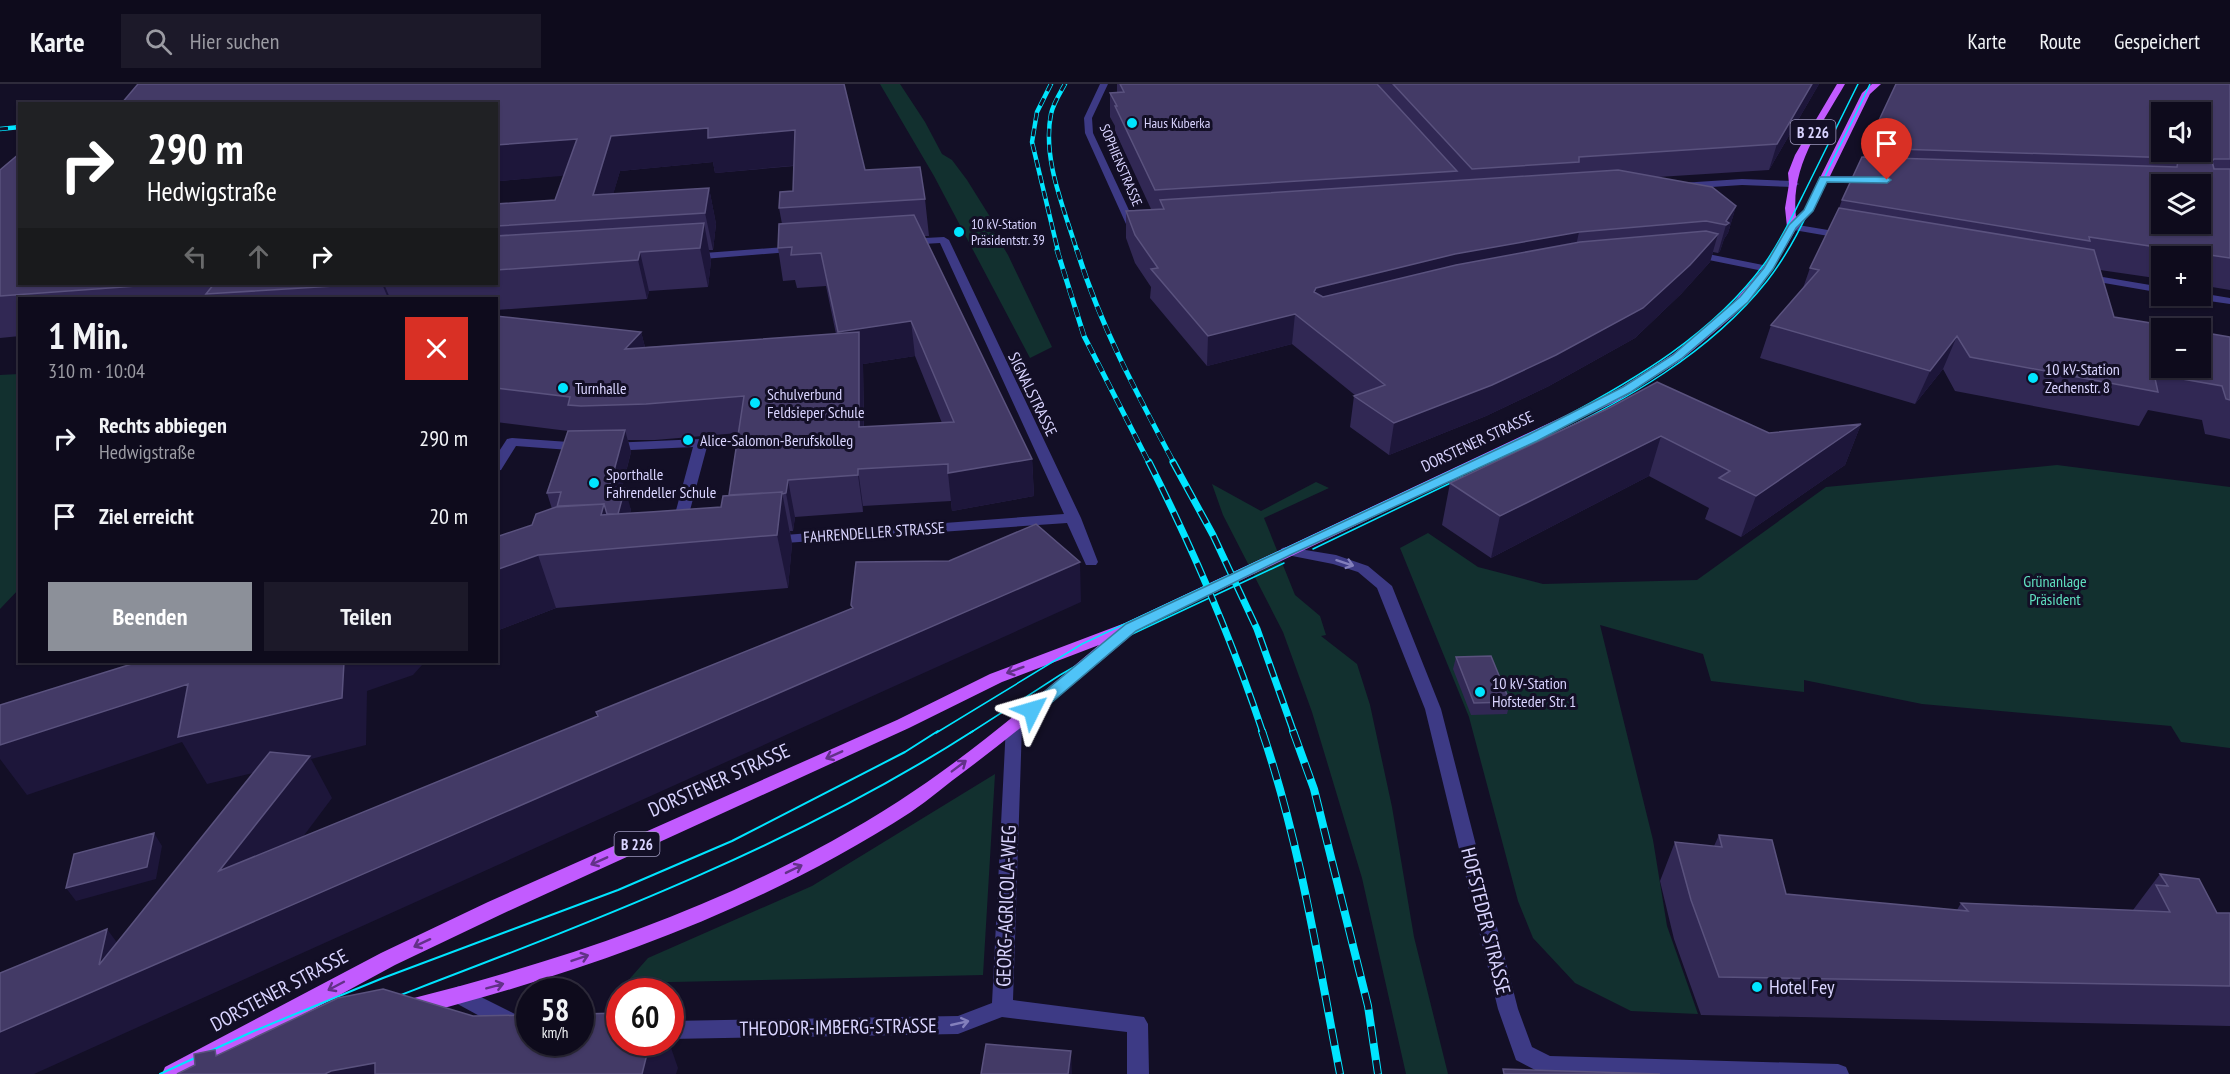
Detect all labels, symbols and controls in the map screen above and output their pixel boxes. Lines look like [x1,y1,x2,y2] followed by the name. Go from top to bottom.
[121,14,541,68] search box
[30,23,85,60] text: Karte
[142,25,175,58] icon: search
[190,27,279,55] text: Hier suchen
[1968,28,2006,55] text: Karte
[2039,28,2081,55] text: Route
[2114,28,2200,55] text: Gespeichert
[2151,102,2211,378] map controls
[2151,102,2211,162] button: sound
[1144,114,1210,132] place label: Haus Kuberka
[1125,116,1139,130] marker: Haus Kuberka
[1861,118,1912,180] pin
[1790,120,1836,144] road number: B 226
[147,121,244,176] text: 290 m
[1096,121,1146,209] street label: SOPHIENSTRASSE
[48,126,126,204] icon: right
[1870,127,1903,160] icon: arrive
[147,174,277,208] text: Hedwigstraße
[2151,174,2211,234] button: layers
[971,215,1045,249] place label: 10 kV-Station Präsidentstr. 39
[952,225,966,239] marker: 10 kV-Station Präsidentstr. 39
[179,240,212,273] icon: left
[242,240,275,273] icon: ahead
[305,240,338,273] icon: right
[2151,246,2211,306] button: +
[48,312,128,359] text: 1 Min.
[405,317,468,380] button: close
[2151,318,2211,378] button: −
[1004,349,1062,439] street label: SIGNALSTRASSE
[48,358,145,384] text: 310 m · 10:04
[2045,359,2120,397] place label: 10 kV-Station Zechenstr. 8
[2026,371,2040,385] marker: 10 kV-Station Zechenstr. 8
[575,378,627,398] place label: Turnhalle
[556,381,570,395] marker: Turnhalle
[767,384,865,422] place label: Schulverbund Feldsieper Schule
[748,396,762,410] marker: Schulverbund Feldsieper Schule
[1418,406,1537,476] street label: DORSTENER STRASSE
[99,411,227,439] text: Rechts abbiegen
[48,422,81,455] icon: right
[419,424,468,452] text: 290 m
[700,430,853,450] place label: Alice-Salomon-Berufskolleg
[681,433,695,447] marker: Alice-Salomon-Berufskolleg
[99,439,195,465] text: Hedwigstraße
[606,464,716,502] place label: Sporthalle Fahrendeller Schule
[587,476,601,490] marker: Sporthalle Fahrendeller Schule
[48,500,81,533] icon: arrive
[99,502,194,530] text: Ziel erreicht
[429,502,468,530] text: 20 m
[803,517,946,547] street label: FAHRENDELLER STRASSE
[1335,558,1354,569] one-way arrow
[2023,571,2087,609] park label: Grünanlage Präsident
[48,582,252,651] button: Beenden
[264,582,468,651] button: Teilen
[1007,666,1025,677] one-way arrow
[1492,673,1576,711] place label: 10 kV-Station Hofsteder Str. 1
[1000,678,1064,742] position arrow
[1473,685,1487,699] marker: 10 kV-Station Hofsteder Str. 1
[644,737,794,823] street label: DORSTENER STRASSE
[825,749,843,761] one-way arrow
[951,760,967,772] one-way arrow
[990,825,1022,987] street label: GEORG-AGRICOLA-WEG
[614,832,660,856] road number: B 226
[1455,845,1517,997] street label: HOFSTEDER STRASSE
[590,856,608,868] one-way arrow
[785,863,803,875] one-way arrow
[413,937,431,949] one-way arrow
[206,943,352,1037] street label: DORSTENER STRASSE
[570,952,589,963] one-way arrow
[1769,974,1835,1000] place label: Hotel Fey
[606,978,684,1056] speed limit sign: 60
[486,980,505,991] one-way arrow
[1750,980,1764,994] marker: Hotel Fey
[328,981,346,992] one-way arrow
[541,990,569,1029] text: 58
[739,1012,937,1042] street label: THEODOR-IMBERG-STRASSE
[949,1017,969,1028] one-way arrow
[542,1023,568,1042] text: km/h

